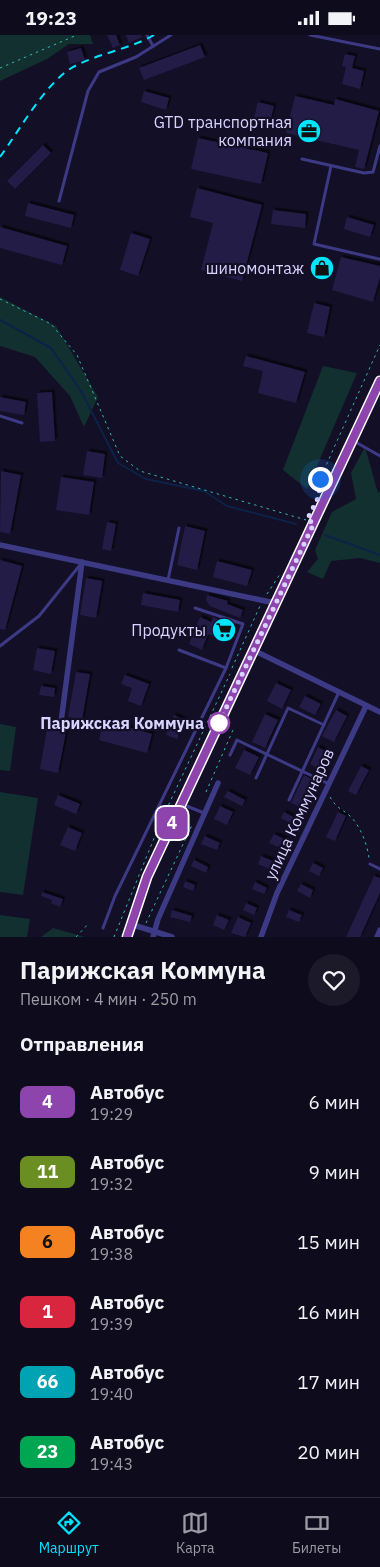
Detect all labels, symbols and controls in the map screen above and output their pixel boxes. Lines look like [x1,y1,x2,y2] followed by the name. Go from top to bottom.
[25,6,77,30] text: 19:23
[154,112,292,150] place label: GTD транспортная компания
[296,118,322,144] office icon: GTD транспортная компания
[309,255,335,281] shop icon: шиномонтаж
[206,258,304,278] place label: шиномонтаж
[308,467,333,492] your location
[211,617,237,643] supermarket icon: Продукты
[131,620,206,640] place label: Продукты
[208,712,230,734] marker: Парижская Коммуна
[40,713,204,733] place label: Парижская Коммуна
[260,745,338,883] street label: улица Коммунаров
[156,807,188,839] line badge: 4
[167,811,177,834] text: 4
[20,954,266,986] text: Парижская Коммуна
[308,954,360,1006] button: heart
[20,989,197,1009] text: Пешком · 4 мин · 250 m
[20,1032,144,1056] text: Отправления
[90,1080,164,1104] text: Автобус
[42,1090,53,1113] text: 4
[309,1090,360,1114] text: 6 мин
[90,1104,133,1124] text: 19:29
[90,1150,164,1174] text: Автобус
[37,1160,58,1183] text: 11
[309,1160,360,1184] text: 9 мин
[90,1174,133,1194] text: 19:32
[90,1220,164,1244] text: Автобус
[42,1230,53,1253] text: 6
[297,1230,360,1254] text: 15 мин
[90,1244,133,1264] text: 19:38
[90,1290,164,1314] text: Автобус
[42,1300,53,1323] text: 1
[297,1300,360,1324] text: 16 мин
[90,1314,133,1334] text: 19:39
[90,1360,164,1384] text: Автобус
[37,1370,58,1393] text: 66
[297,1370,360,1394] text: 17 мин
[90,1384,133,1404] text: 19:40
[90,1430,164,1454] text: Автобус
[37,1440,58,1463] text: 23
[297,1440,360,1464] text: 20 мин
[90,1454,133,1474] text: 19:43
[39,1509,99,1557] tab: Маршрут
[176,1509,215,1557] tab: Карта
[292,1509,341,1557] tab: Билеты

